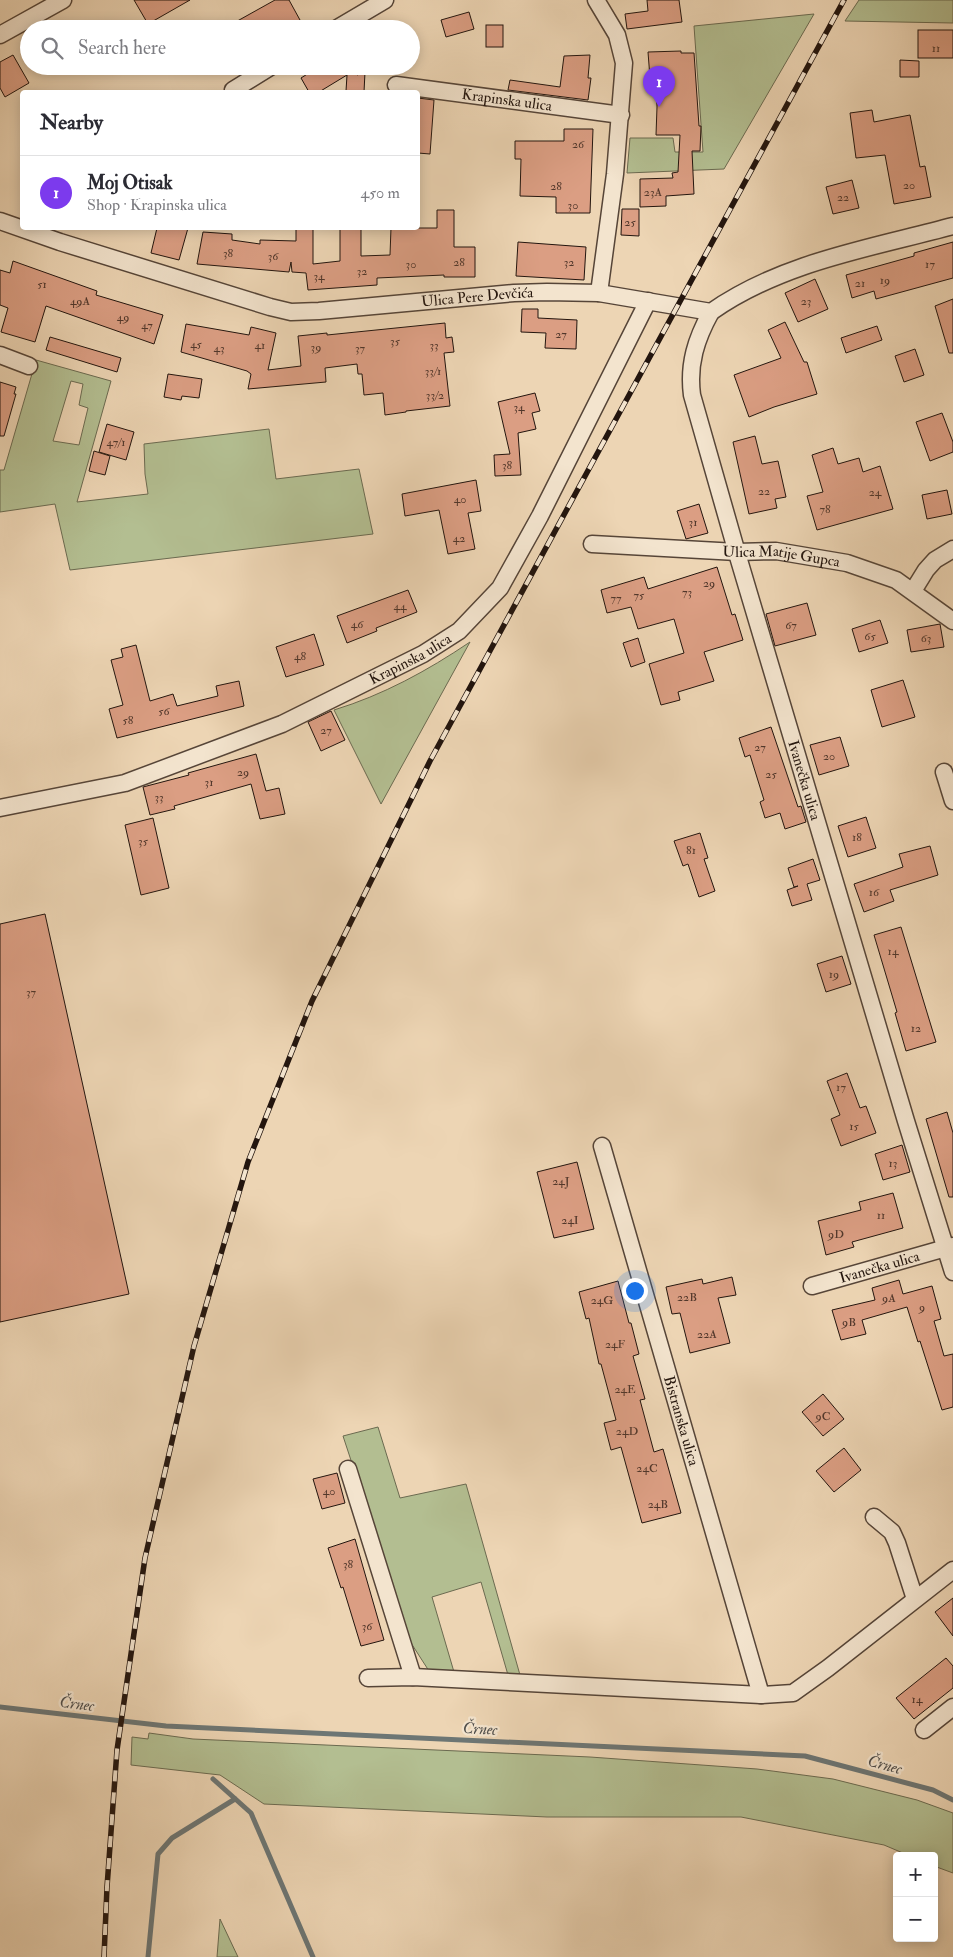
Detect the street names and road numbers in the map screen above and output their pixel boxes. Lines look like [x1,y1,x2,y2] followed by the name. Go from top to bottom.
[461,85,554,116] street label: Krapinska ulica
[421,283,535,312] street label: Ulica Pere Devčića
[722,542,842,572] street label: Ulica Matije Gupca
[366,629,456,689] street label: Krapinska ulica
[783,738,825,823] street label: Ivanečka ulica
[837,1247,923,1288] street label: Ivanečka ulica
[659,1374,703,1469] street label: Bistranska ulica

